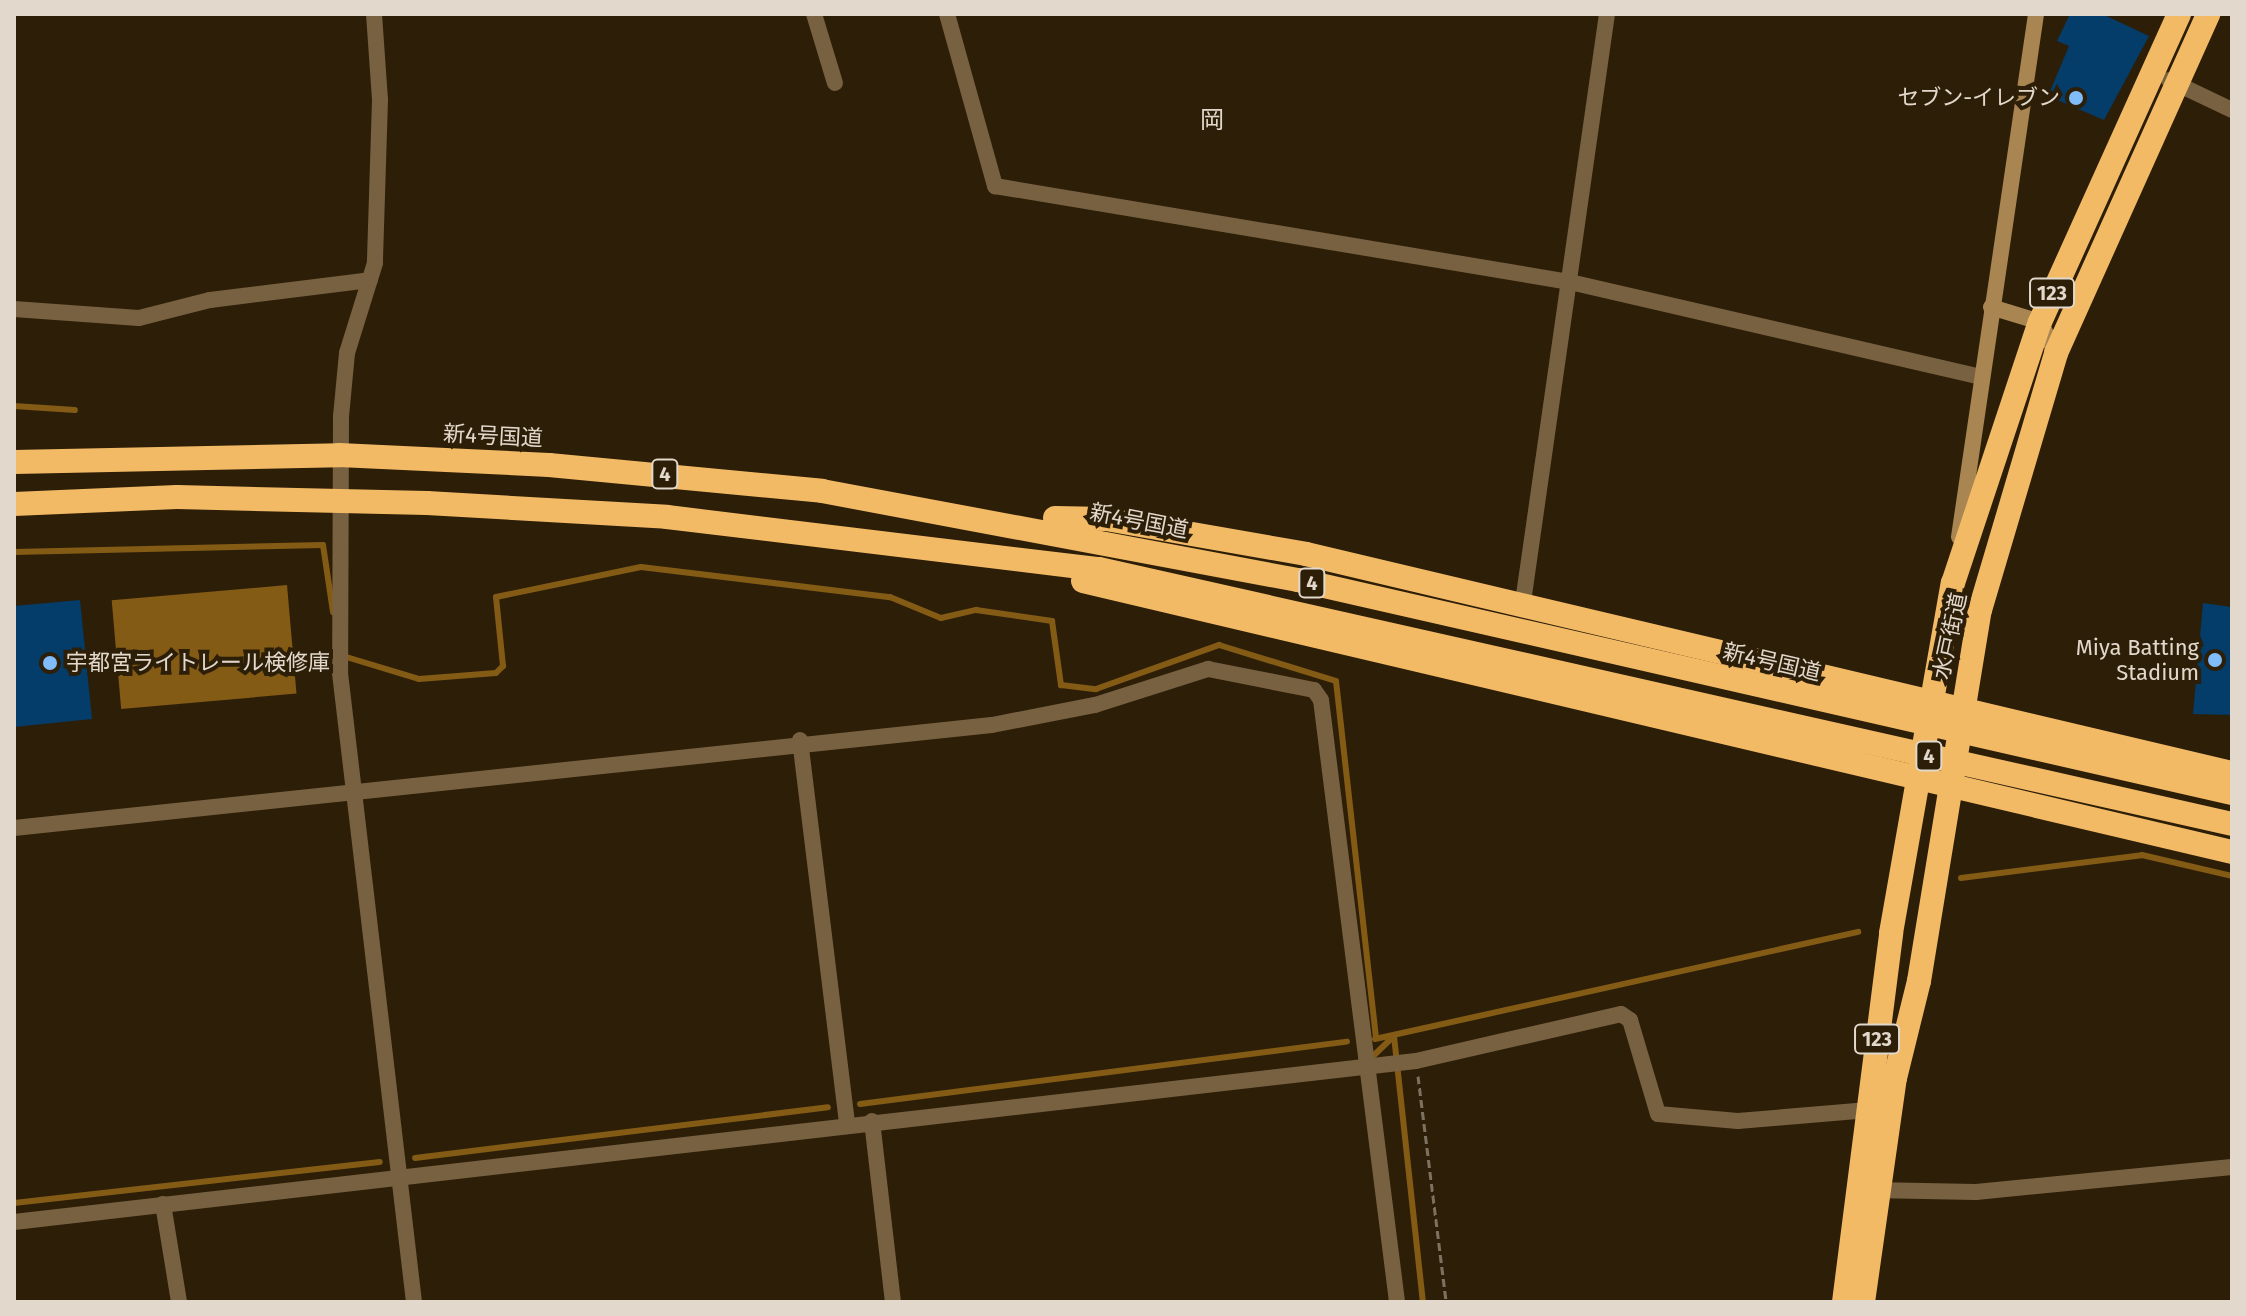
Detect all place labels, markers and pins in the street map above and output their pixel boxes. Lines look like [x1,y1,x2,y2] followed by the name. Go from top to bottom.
[1897,85,2060,111] place label: セブン-イレブン
[2067,89,2085,107] marker: セブン-イレブン
[2076,634,2199,686] place label: Miya Batting Stadium
[66,650,330,676] place label: 宇都宮ライトレール検修庫
[2206,651,2224,669] marker: Miya Batting Stadium
[41,654,59,672] marker: 宇都宮ライトレール検修庫

